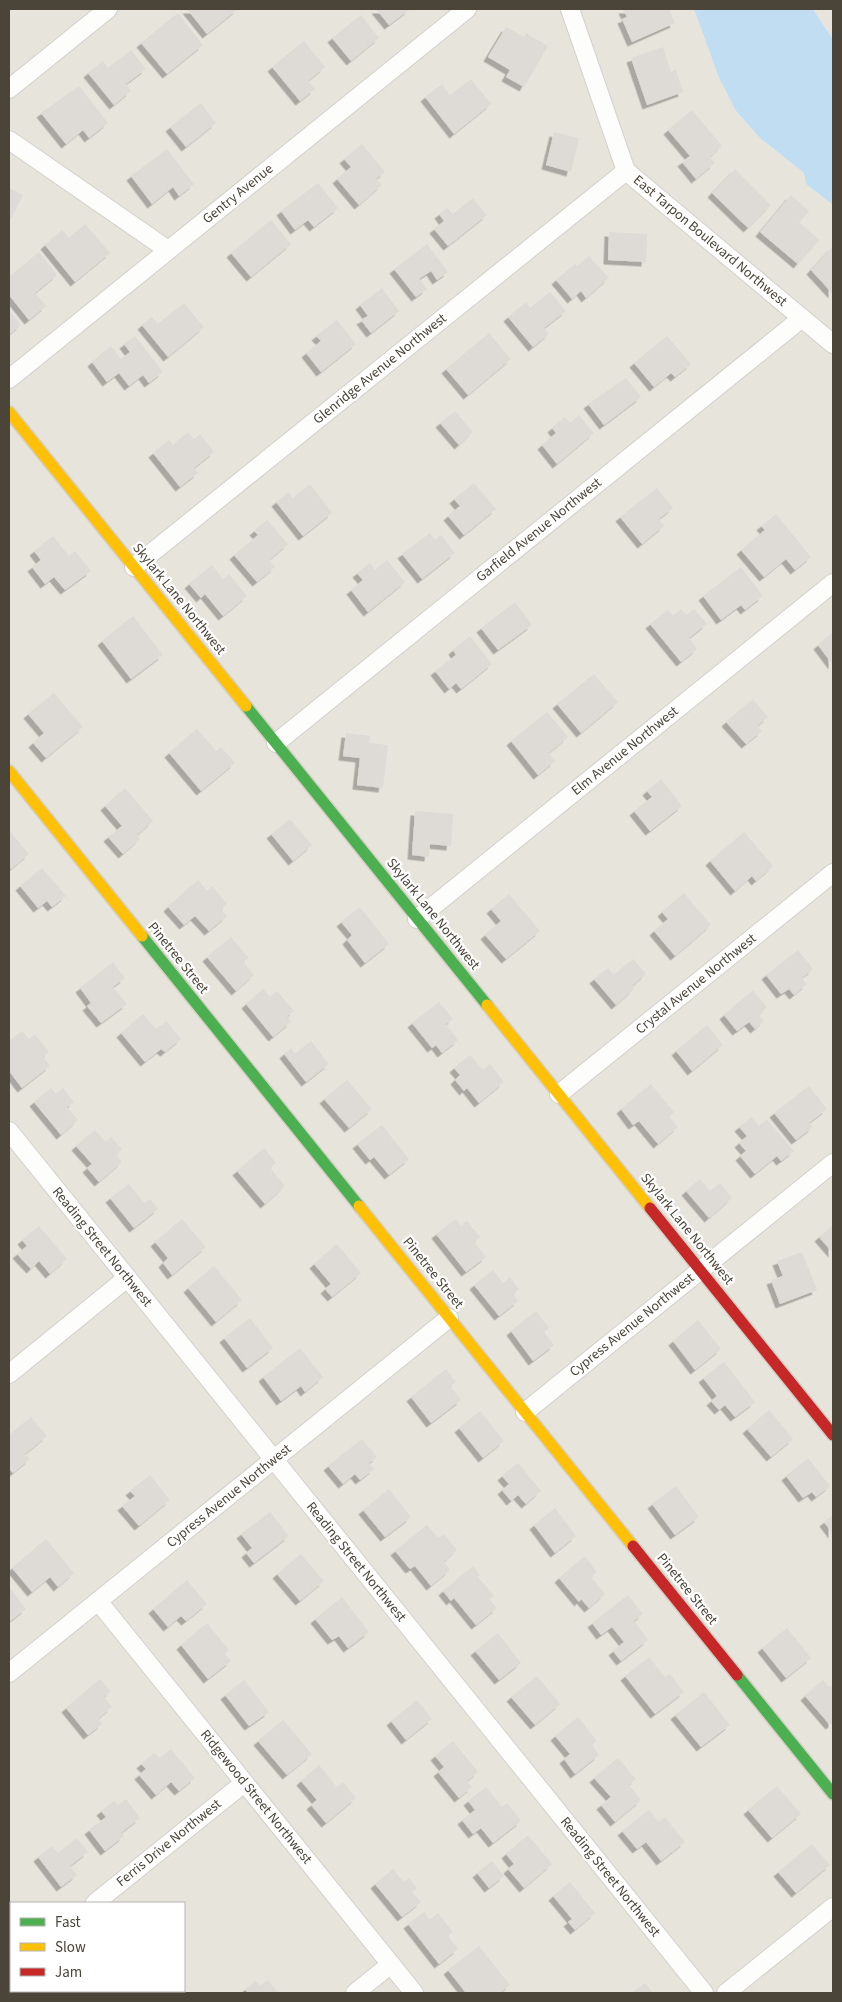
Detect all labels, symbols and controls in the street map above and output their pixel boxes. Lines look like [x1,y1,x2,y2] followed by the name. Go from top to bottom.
[198,159,278,229] street label: Gentry Avenue
[629,170,792,312] street label: East Tarpon Boulevard Northwest
[309,309,451,429] street label: Glenridge Avenue Northwest
[472,473,606,587] street label: Garfield Avenue Northwest
[128,539,231,659] street label: Skylark Lane Northwest
[567,701,683,800] street label: Elm Avenue Northwest
[382,854,485,974] street label: Skylark Lane Northwest
[143,918,213,998] street label: Pinetree Street
[631,929,761,1039] street label: Crystal Avenue Northwest
[636,1169,739,1289] street label: Skylark Lane Northwest
[47,1183,157,1312] street label: Reading Street Northwest
[398,1233,468,1313] street label: Pinetree Street
[565,1268,699,1382] street label: Cypress Avenue Northwest
[162,1439,296,1553] street label: Cypress Avenue Northwest
[301,1498,411,1627] street label: Reading Street Northwest
[652,1549,722,1629] street label: Pinetree Street
[195,1725,317,1869] street label: Ridgewood Street Northwest
[112,1794,226,1892] street label: Ferris Drive Northwest
[555,1813,665,1942] street label: Reading Street Northwest
[10,1902,185,1992] legend
[55,1912,81,1933] text: Fast
[55,1937,86,1958] text: Slow
[55,1962,82,1983] text: Jam

